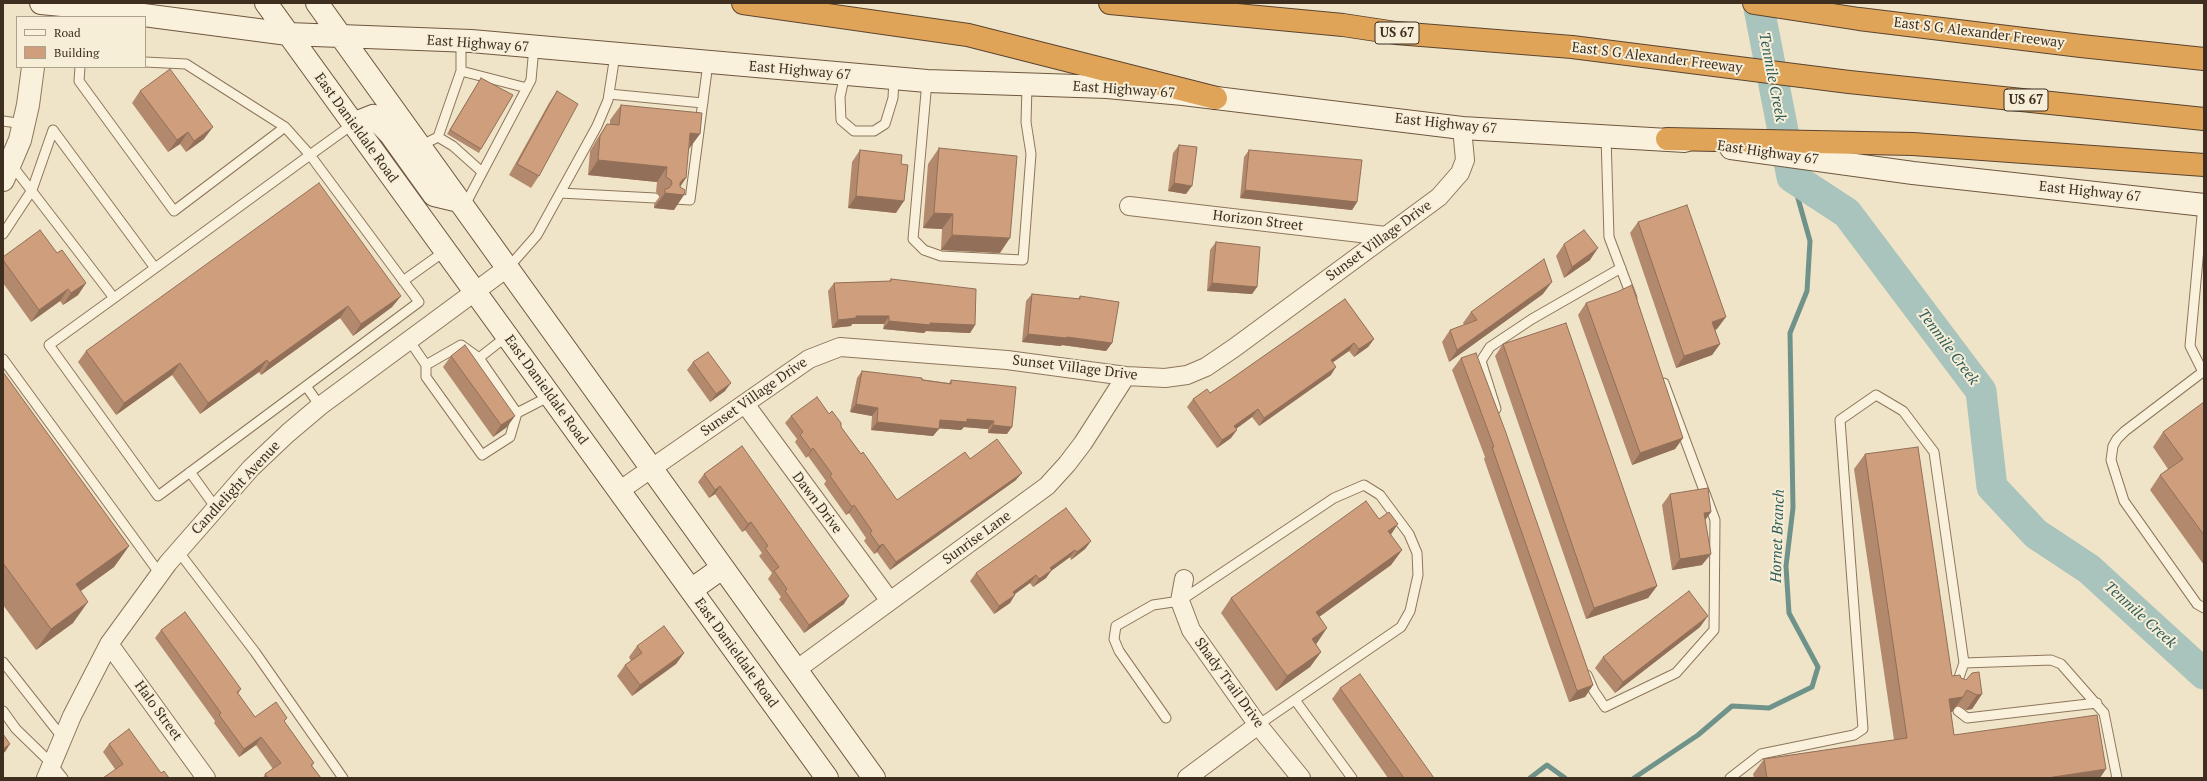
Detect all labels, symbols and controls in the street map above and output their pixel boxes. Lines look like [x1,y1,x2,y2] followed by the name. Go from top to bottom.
[1893,14,2065,52] street label: East S G Alexander Freeway
[16,16,146,68] legend
[1375,22,1419,44] road number: US 67
[54,25,81,40] text: Road
[1755,31,1789,123] water label: Tenmile Creek
[426,32,530,56] street label: East Highway 67
[1571,39,1743,77] street label: East S G Alexander Freeway
[54,45,99,60] text: Building
[748,58,852,84] street label: East Highway 67
[311,70,401,186] street label: East Danieldale Road
[1072,78,1176,102] street label: East Highway 67
[2004,89,2048,111] road number: US 67
[1394,110,1498,138] street label: East Highway 67
[1716,138,1820,168] street label: East Highway 67
[2038,178,2142,206] street label: East Highway 67
[1323,197,1435,285] street label: Sunset Village Drive
[1212,207,1304,235] street label: Horizon Street
[1914,305,1982,389] water label: Tenmile Creek
[501,332,591,448] street label: East Danieldale Road
[1011,352,1139,384] street label: Sunset Village Drive
[698,354,810,440] street label: Sunset Village Drive
[188,438,284,538] street label: Candlelight Avenue
[789,469,845,537] street label: Dawn Drive
[1767,489,1789,583] water label: Hornet Branch
[940,508,1014,568] street label: Sunrise Lane
[2100,578,2180,652] water label: Tenmile Creek
[691,595,781,711] street label: East Danieldale Road
[1191,635,1267,731] street label: Shady Trail Drive
[131,678,185,744] street label: Halo Street

